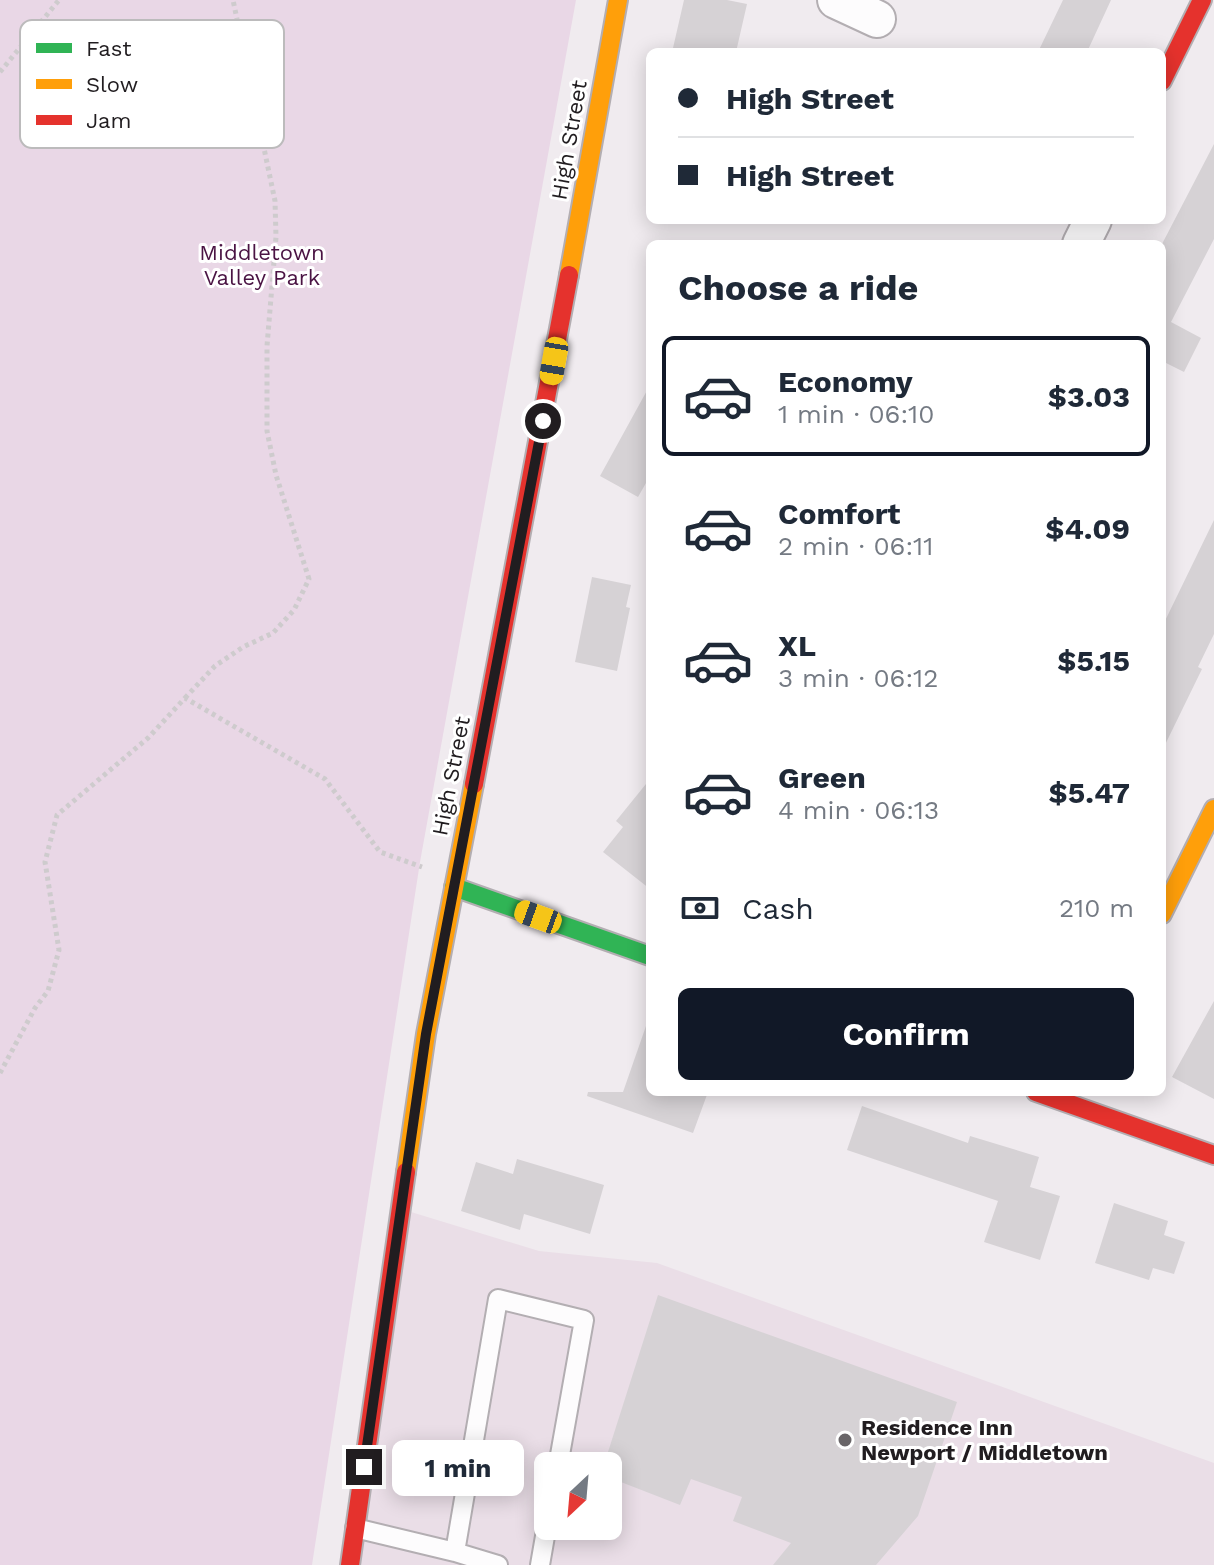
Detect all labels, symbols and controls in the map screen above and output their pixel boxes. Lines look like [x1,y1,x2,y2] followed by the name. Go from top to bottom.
[20,20,284,148] legend
[86,36,132,61] text: Fast
[86,72,138,97] text: Slow
[546,78,592,202] street label: High Street
[726,81,894,116] text: High Street
[86,108,131,133] text: Jam
[726,158,894,193] text: High Street
[199,240,325,290] park label: Middletown Valley Park
[678,267,918,309] text: Choose a ride
[538,335,570,387] car
[682,360,754,432] icon: car
[778,364,913,399] text: Economy
[1048,379,1130,414] text: $3.03
[778,399,934,429] text: 1 min · 06:10
[525,403,561,439] route start
[682,492,754,564] icon: car
[778,496,900,531] text: Comfort
[1045,511,1130,546] text: $4.09
[778,531,933,561] text: 2 min · 06:11
[682,624,754,696] icon: car
[778,628,816,663] text: XL
[1057,643,1130,678] text: $5.15
[778,663,938,693] text: 3 min · 06:12
[427,714,475,838] street label: High Street
[682,756,754,828] icon: car
[778,760,866,795] text: Green
[1049,775,1130,810] text: $5.47
[778,795,939,825] text: 4 min · 06:13
[678,886,722,930] icon: cash
[742,891,814,926] text: Cash
[1059,893,1134,923] text: 210 m
[511,898,565,936] car
[678,988,1134,1080] button: Confirm
[861,1415,1108,1465] place label: Residence Inn Newport / Middletown
[836,1431,854,1449] marker: Residence Inn Newport / Middletown
[392,1439,524,1495] callout: 1 min
[346,1449,382,1485] route end
[534,1452,622,1540] north arrow
[534,1452,622,1540] map controls
[425,1453,491,1483] text: 1 min

